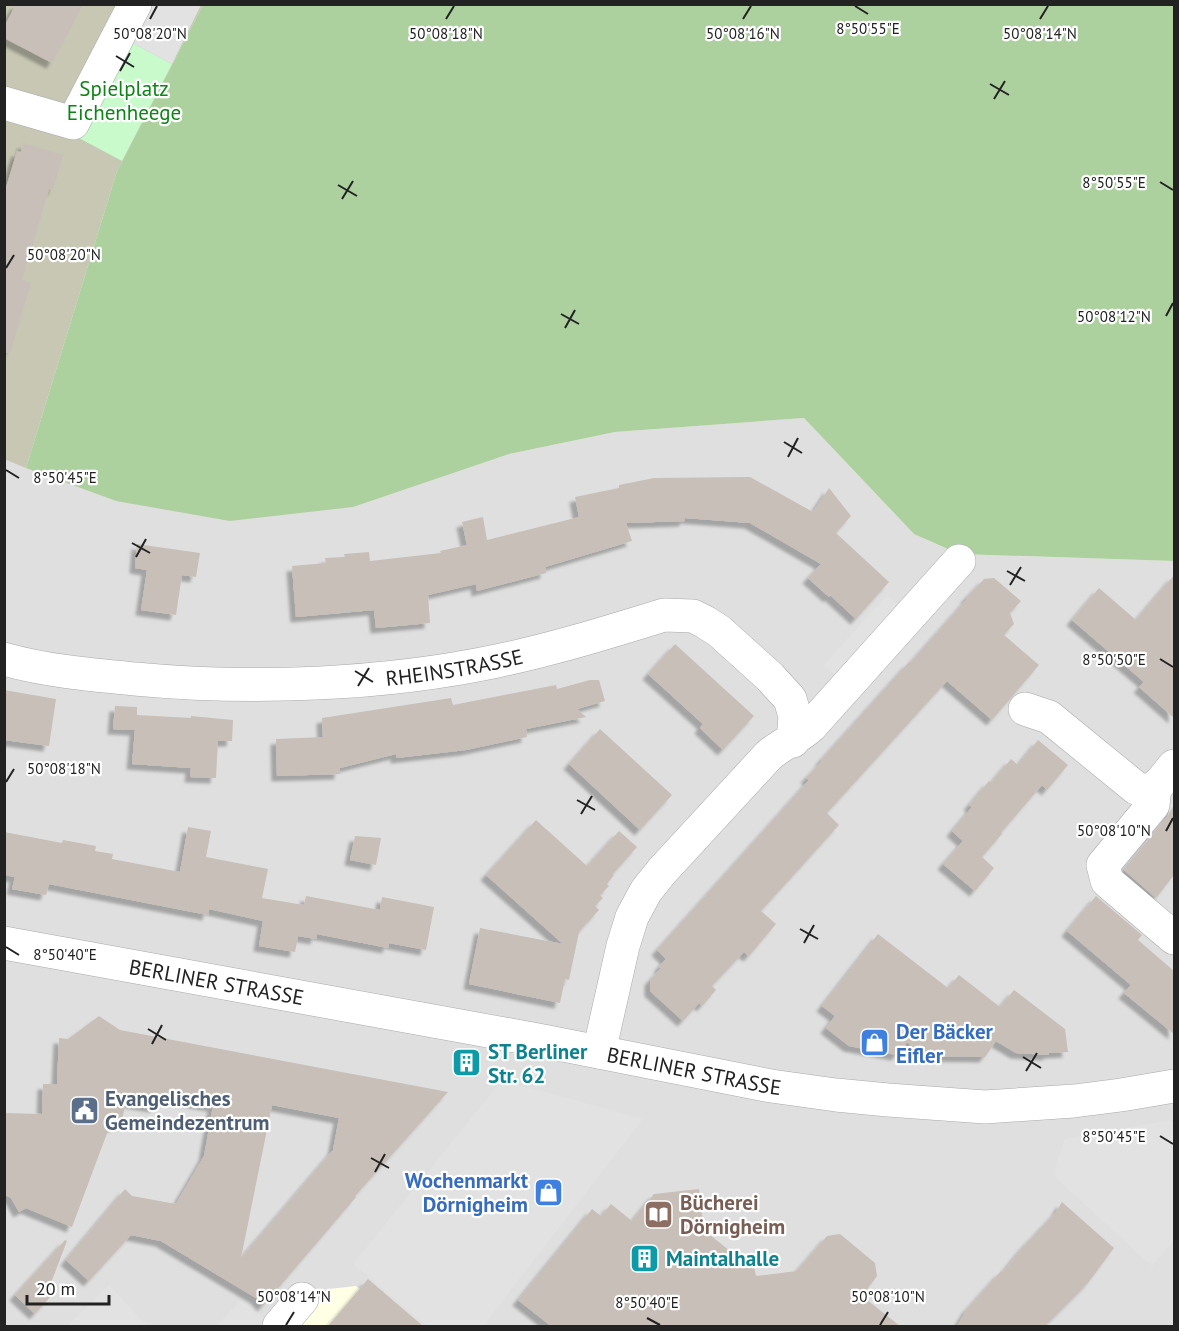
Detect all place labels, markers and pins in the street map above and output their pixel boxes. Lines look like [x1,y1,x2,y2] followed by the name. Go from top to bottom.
[896,1018,994,1069] place label: Der Bäcker Eifler
[859,1027,891,1059] shop icon: Der Bäcker Eifler
[488,1038,588,1089] place label: ST Berliner Str. 62
[451,1047,483,1079] building icon: ST Berliner Str. 62
[105,1085,269,1136] place label: Evangelisches Gemeindezentrum
[68,1094,100,1126] public building icon: Evangelisches Gemeindezentrum
[405,1167,529,1218] place label: Wochenmarkt Dörnigheim
[533,1176,565,1208] shop icon: Wochenmarkt Dörnigheim
[680,1189,785,1240] place label: Bücherei Dörnigheim
[643,1198,675,1230] library icon: Bücherei Dörnigheim
[629,1242,661,1274] building icon: Maintalhalle
[666,1245,779,1272] place label: Maintalhalle

